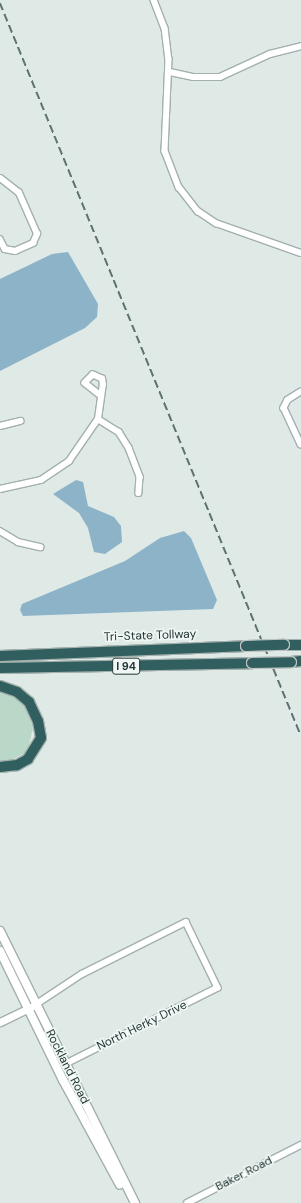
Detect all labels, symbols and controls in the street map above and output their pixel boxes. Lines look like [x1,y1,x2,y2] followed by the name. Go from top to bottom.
[104,627,196,645] street label: Tri-State Tollway
[112,657,140,675] road number: I 94
[95,998,189,1054] street label: North Herky Drive
[42,1027,92,1107] street label: Rockland Road
[213,1154,275,1194] street label: Baker Road

